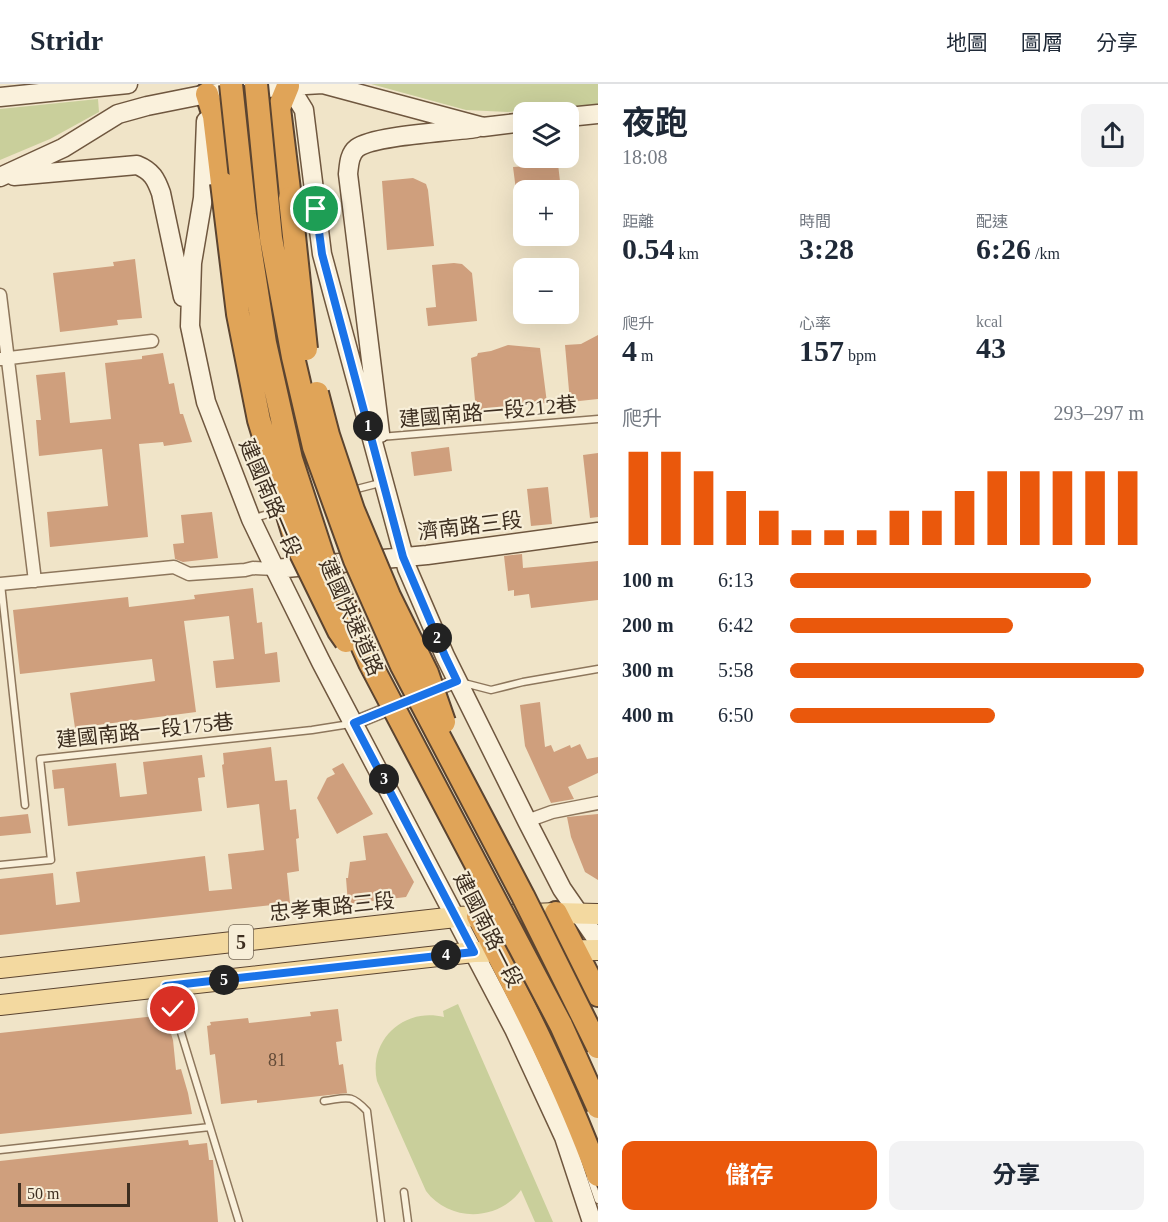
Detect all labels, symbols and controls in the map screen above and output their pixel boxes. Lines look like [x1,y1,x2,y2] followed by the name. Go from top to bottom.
[30,25,103,56] text: Stridr
[946,31,988,55] text: 地圖
[1021,31,1063,55] text: 圖層
[1096,31,1138,55] text: 分享
[513,102,579,324] map controls
[513,102,579,168] button: layers
[1081,104,1144,167] button: share
[622,105,688,141] text: 夜跑
[622,146,668,168] text: 18:08
[513,180,579,246] button: +
[290,183,341,234] pin
[299,192,332,225] icon: arrive
[622,213,654,230] text: 距離
[799,213,831,230] text: 時間
[976,213,1008,230] text: 配速
[622,232,675,265] text: 0.54
[799,232,854,265] text: 3:28
[976,232,1031,265] text: 6:26
[675,245,699,262] text: km
[1031,245,1060,262] text: /km
[513,258,579,324] button: −
[976,313,1003,330] text: kcal
[622,315,654,332] text: 爬升
[799,315,831,332] text: 心率
[976,331,1006,364] text: 43
[622,334,637,367] text: 4
[799,334,844,367] text: 157
[637,347,653,364] text: m
[844,347,876,364] text: bpm
[398,392,578,432] street label: 建國南路一段212巷
[1053,402,1144,424] text: 293–297 m
[622,407,662,429] text: 爬升
[353,411,383,441] pin: 1
[364,417,372,434] text: 1
[234,435,306,561] street label: 建國南路一段
[416,508,524,544] street label: 濟南路三段
[314,555,388,679] street label: 建國快速道路
[622,569,674,591] text: 100 m
[718,569,754,591] text: 6:13
[622,614,674,636] text: 200 m
[718,614,754,636] text: 6:42
[422,623,452,653] pin: 2
[433,629,441,646] text: 2
[622,659,674,681] text: 300 m
[718,659,754,681] text: 5:58
[622,704,674,726] text: 400 m
[718,704,754,726] text: 6:50
[55,710,235,752] street label: 建國南路一段175巷
[369,764,399,794] pin: 3
[380,770,388,787] text: 3
[449,868,527,992] street label: 建國南路一段
[268,888,396,926] street label: 忠孝東路三段
[229,925,253,959] road number: 5
[431,940,461,970] pin: 4
[442,946,450,963] text: 4
[209,965,239,995] pin: 5
[220,971,228,988] text: 5
[147,983,198,1034] pin
[156,992,189,1025] icon: check
[268,1050,286,1070] house number: 81
[622,1141,877,1210] button: 儲存
[889,1141,1144,1210] button: 分享
[18,1180,130,1208] scale bar
[27,1185,59,1202] text: 50 m

